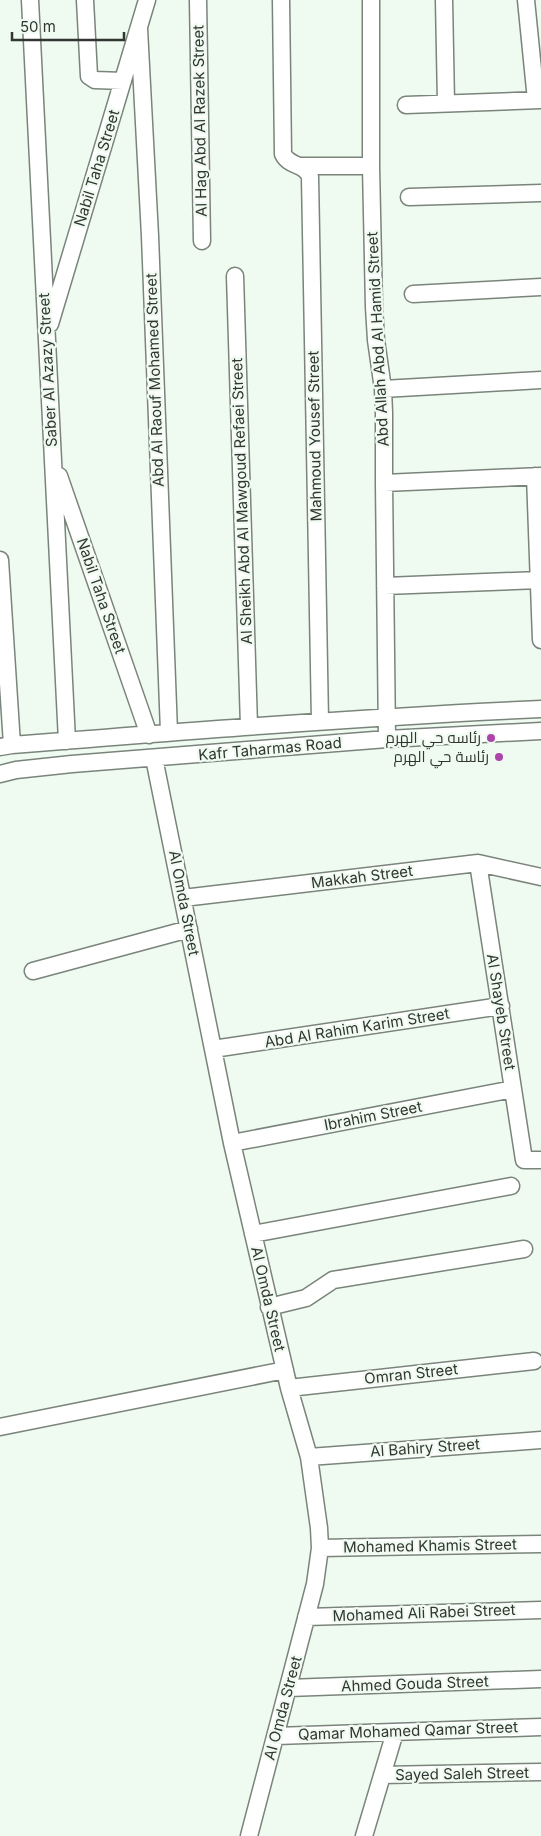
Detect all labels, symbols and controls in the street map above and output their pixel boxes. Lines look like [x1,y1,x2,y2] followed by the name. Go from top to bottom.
[12,10,125,42] scale bar
[20,17,56,36] text: 50 m
[188,25,211,217] street label: Al Hag Abd Al Razek Street
[70,107,123,229] street label: Nabil Taha Street
[362,231,393,447] street label: Abd Allah Abd Al Hamid Street
[141,273,168,487] street label: Abd Al Raouf Mohamed Street
[34,292,61,448] street label: Saber Al Azazy Street
[304,350,325,522] street label: Mahmoud Yousef Street
[227,357,256,645] street label: Al Sheikh Abd Al Mawgoud Refaei Street
[73,535,130,656] street label: Nabil Taha Street
[386,728,481,750] place label: رئاسه حي الهرم
[485,732,497,744] marker: رئاسه حي الهرم
[197,733,343,764] street label: Kafr Taharmas Road
[394,747,489,769] place label: رئاسة حي الهرم
[493,751,505,763] marker: رئاسة حي الهرم
[165,849,204,957] street label: Al Omda Street
[310,861,414,892] street label: Makkah Street
[483,952,520,1072] street label: Al Shayeb Street
[263,1004,451,1051] street label: Abd Al Rahim Karim Street
[322,1097,424,1134] street label: Ibrahim Street
[247,1245,290,1353] street label: Al Omda Street
[363,1359,459,1388] street label: Omran Street
[370,1434,480,1461] street label: Al Bahiry Street
[343,1534,517,1557] street label: Mohamed Khamis Street
[332,1600,516,1625] street label: Mohamed Ali Rabei Street
[259,1654,306,1762] street label: Al Omda Street
[341,1671,489,1696] street label: Ahmed Gouda Street
[298,1717,518,1744] street label: Qamar Mohamed Qamar Street
[395,1763,529,1784] street label: Sayed Saleh Street

